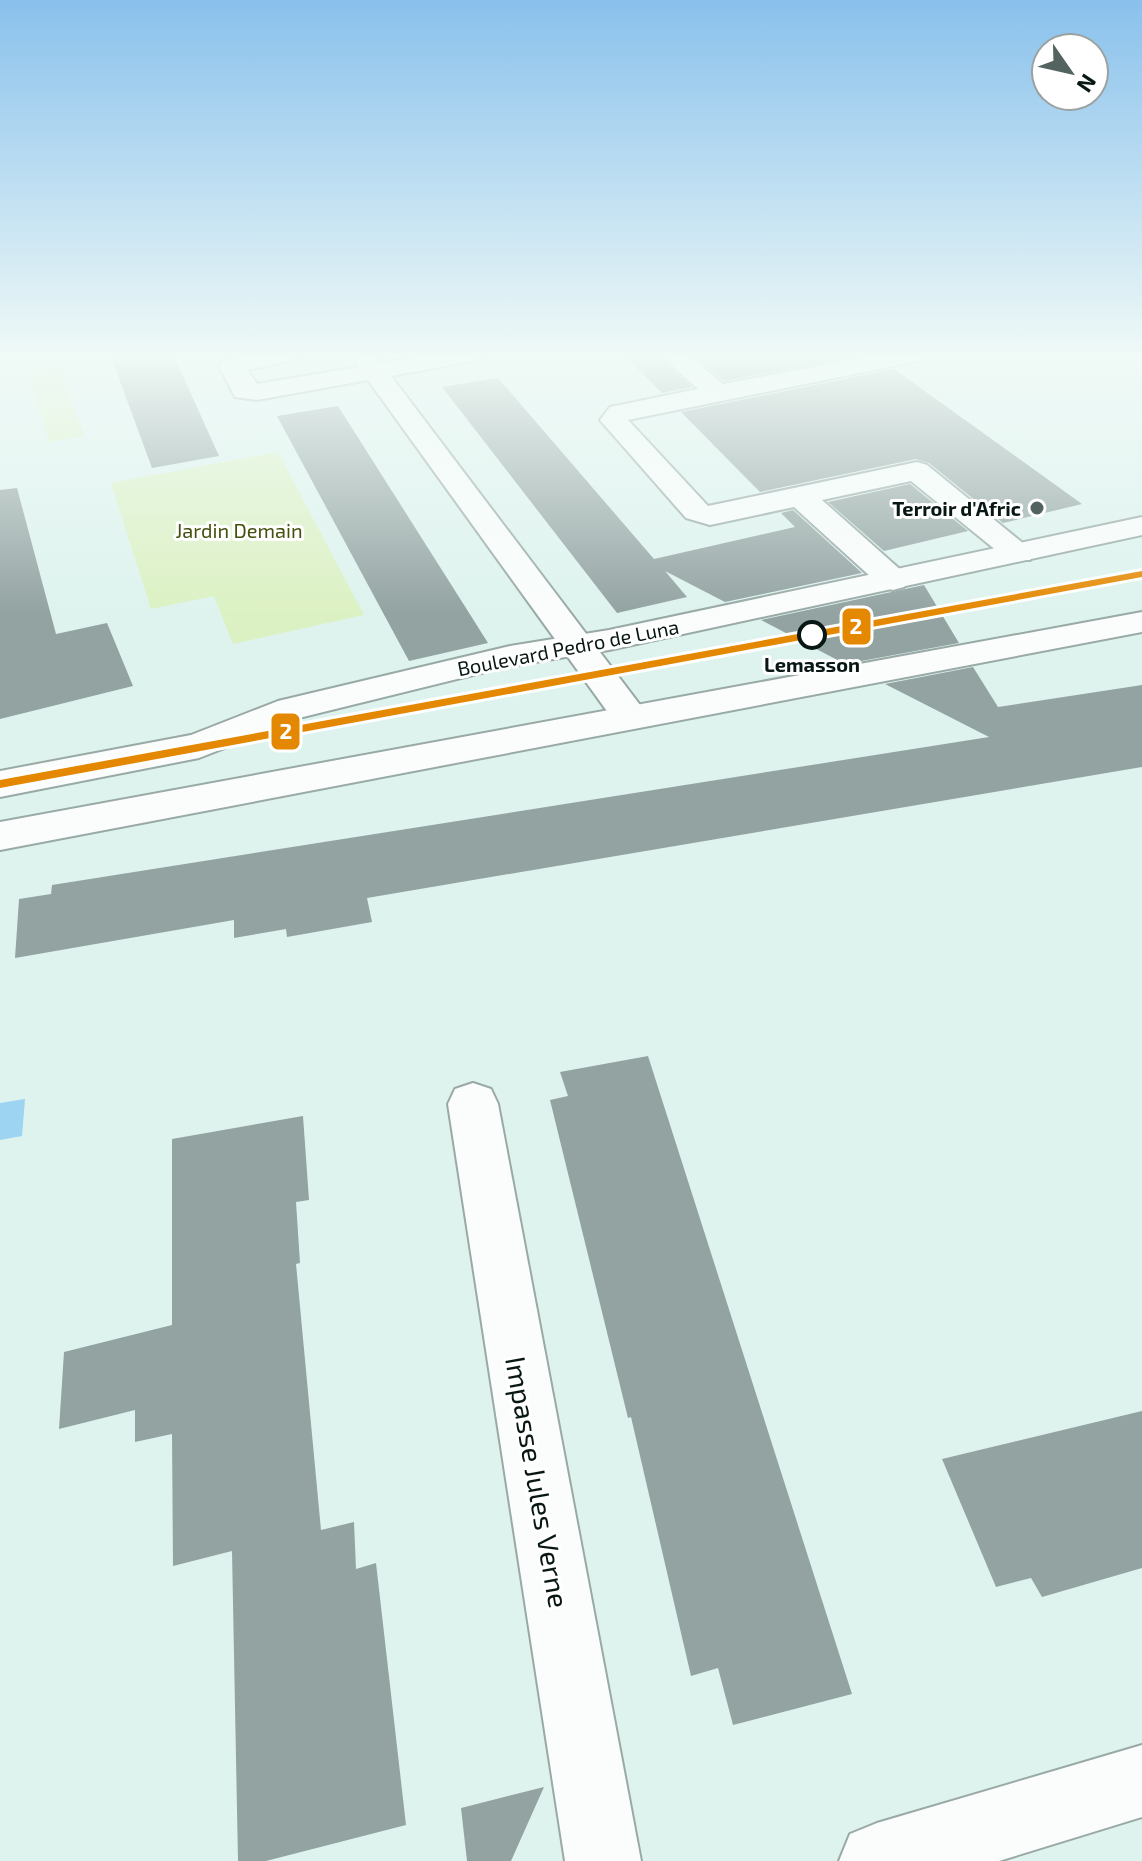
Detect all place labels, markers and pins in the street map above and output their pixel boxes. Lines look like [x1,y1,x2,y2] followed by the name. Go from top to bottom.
[892,496,1021,520] place label: Terroir d'Afric
[1028,499,1046,517] marker: Terroir d'Afric
[798,621,826,649] marker: Lemasson
[764,652,860,676] place label: Lemasson

